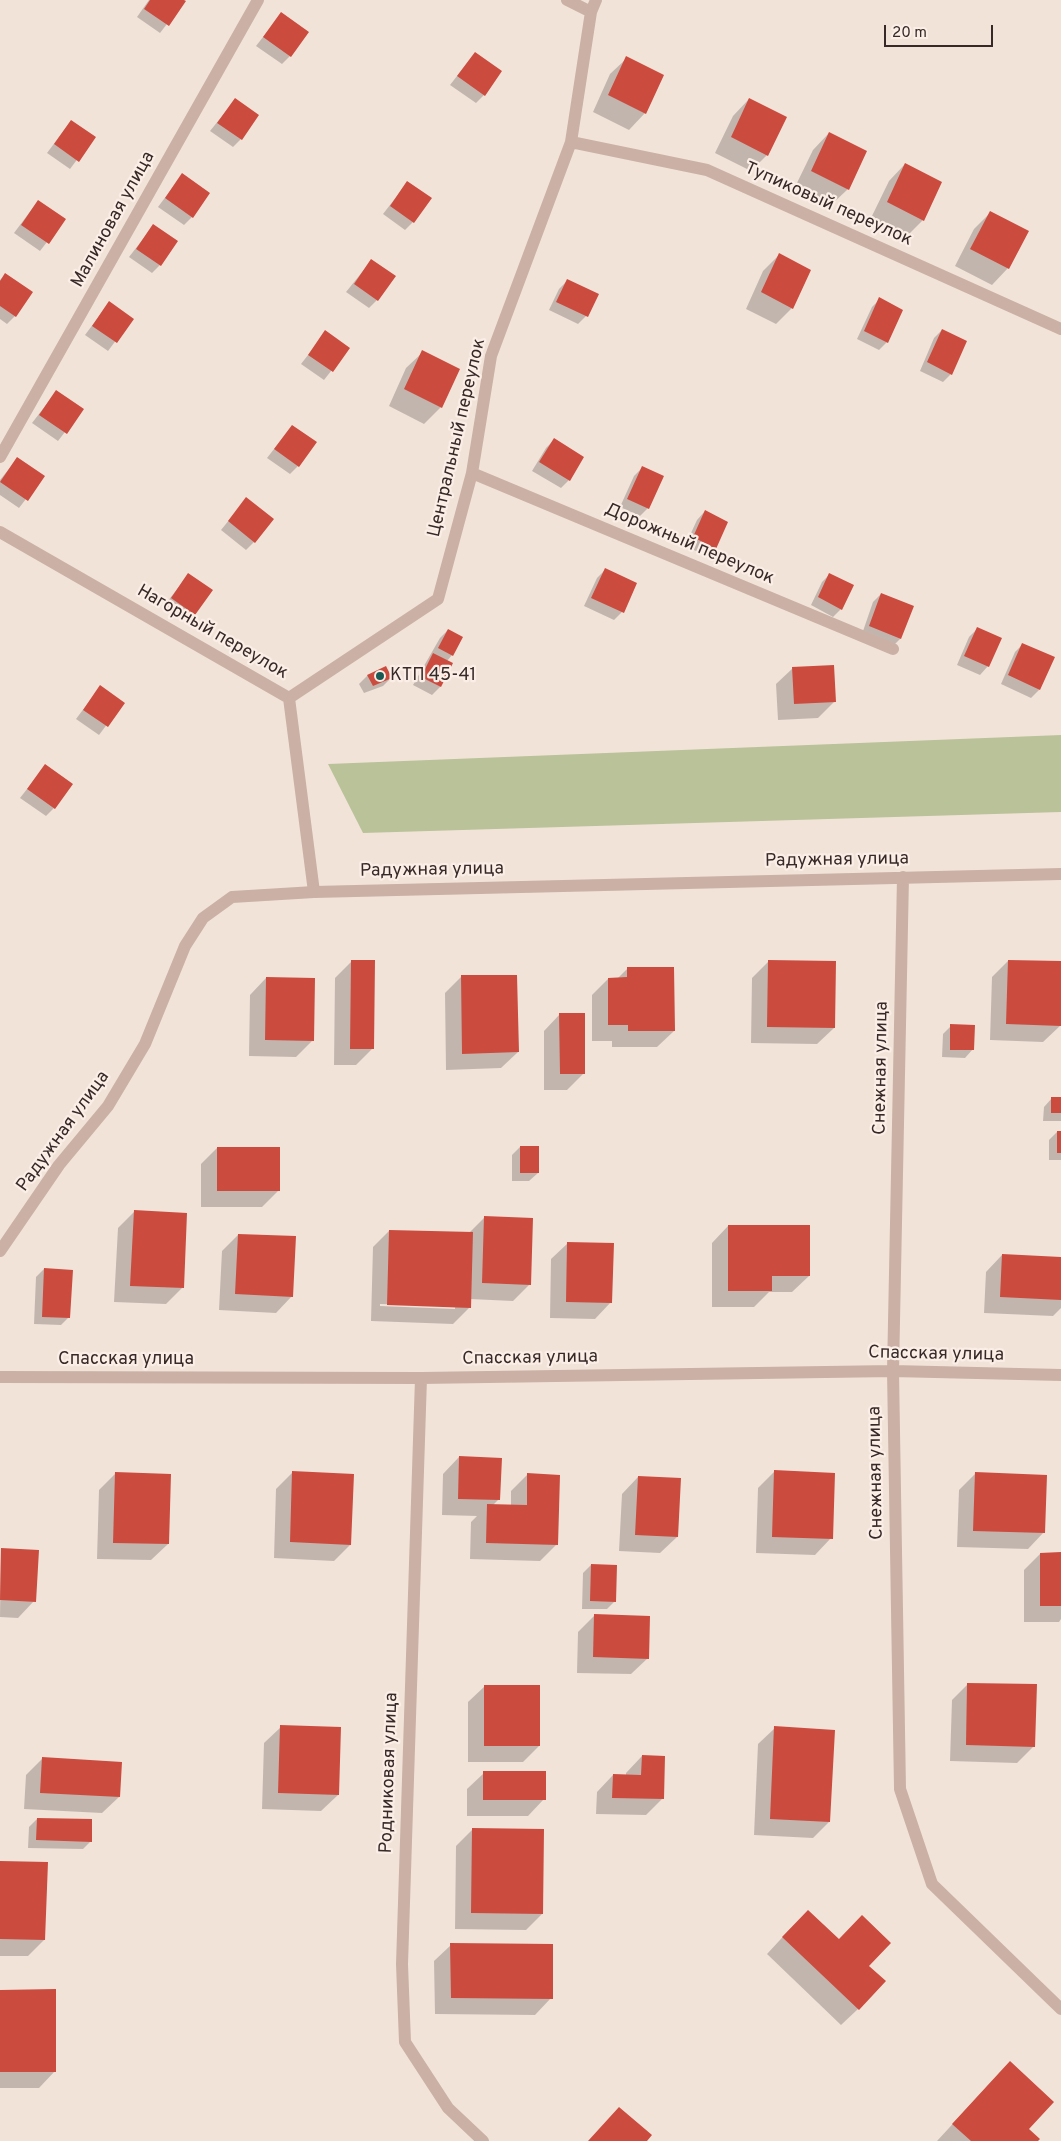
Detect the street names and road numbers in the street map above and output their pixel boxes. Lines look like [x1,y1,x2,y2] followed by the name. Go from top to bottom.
[68,148,160,292] street label: Малиновая улица
[741,158,915,252] street label: Тупиковый переулок
[425,337,491,539] street label: Центральный переулок
[601,499,777,591] street label: Дорожный переулок
[133,581,291,685] street label: Нагорный переулок
[765,849,909,873] street label: Радужная улица
[360,859,504,883] street label: Радужная улица
[870,1001,894,1135] street label: Снежная улица
[13,1067,115,1197] street label: Радужная улица
[868,1343,1004,1367] street label: Спасская улица
[462,1347,598,1371] street label: Спасская улица
[58,1349,194,1371] street label: Спасская улица
[865,1406,889,1540] street label: Снежная улица
[376,1692,404,1854] street label: Родниковая улица

